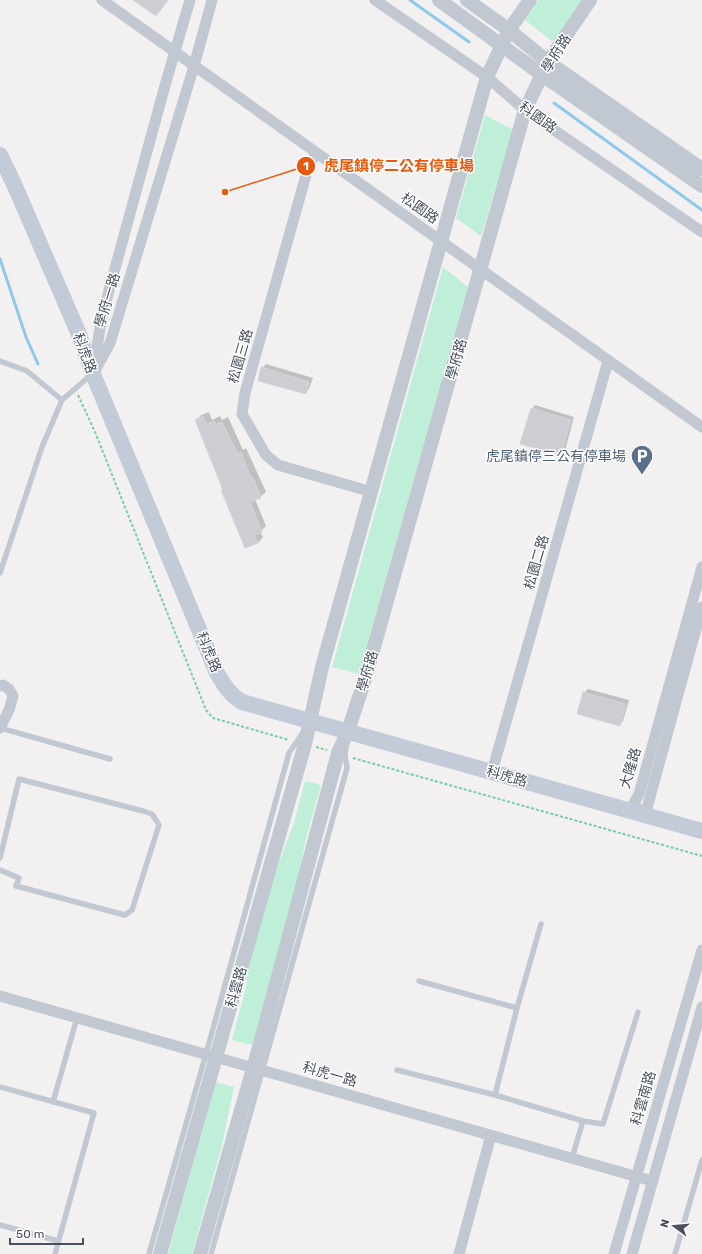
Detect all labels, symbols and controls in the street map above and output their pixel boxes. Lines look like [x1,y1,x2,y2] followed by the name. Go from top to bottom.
[538,31,575,76] street label: 學府路
[516,98,560,137] street label: 科園路
[296,152,482,179] callout: 虎尾鎮停二公有停車場
[324,157,474,175] text: 虎尾鎮停二公有停車場
[303,159,309,173] text: 1
[398,189,442,227] street label: 松園路
[91,271,124,329] street label: 學府一路
[225,327,256,385] street label: 松園三路
[69,331,100,376] street label: 科虎路
[443,337,470,382] street label: 學府路
[629,443,655,476] parking icon: 虎尾鎮停三公有停車場
[486,448,626,465] place label: 虎尾鎮停三公有停車場
[521,533,552,591] street label: 松園二路
[193,630,225,675] street label: 科虎路
[353,649,382,694] street label: 學府路
[616,746,645,791] street label: 大隆路
[484,763,529,790] street label: 科虎路
[223,965,250,1010] street label: 科雲路
[301,1059,359,1090] street label: 科虎一路
[628,1069,659,1127] street label: 科雲南路
[654,1206,694,1246] north arrow
[658,1218,672,1229] text: N
[10,1220,83,1246] scale bar
[16,1227,44,1241] text: 50 m

